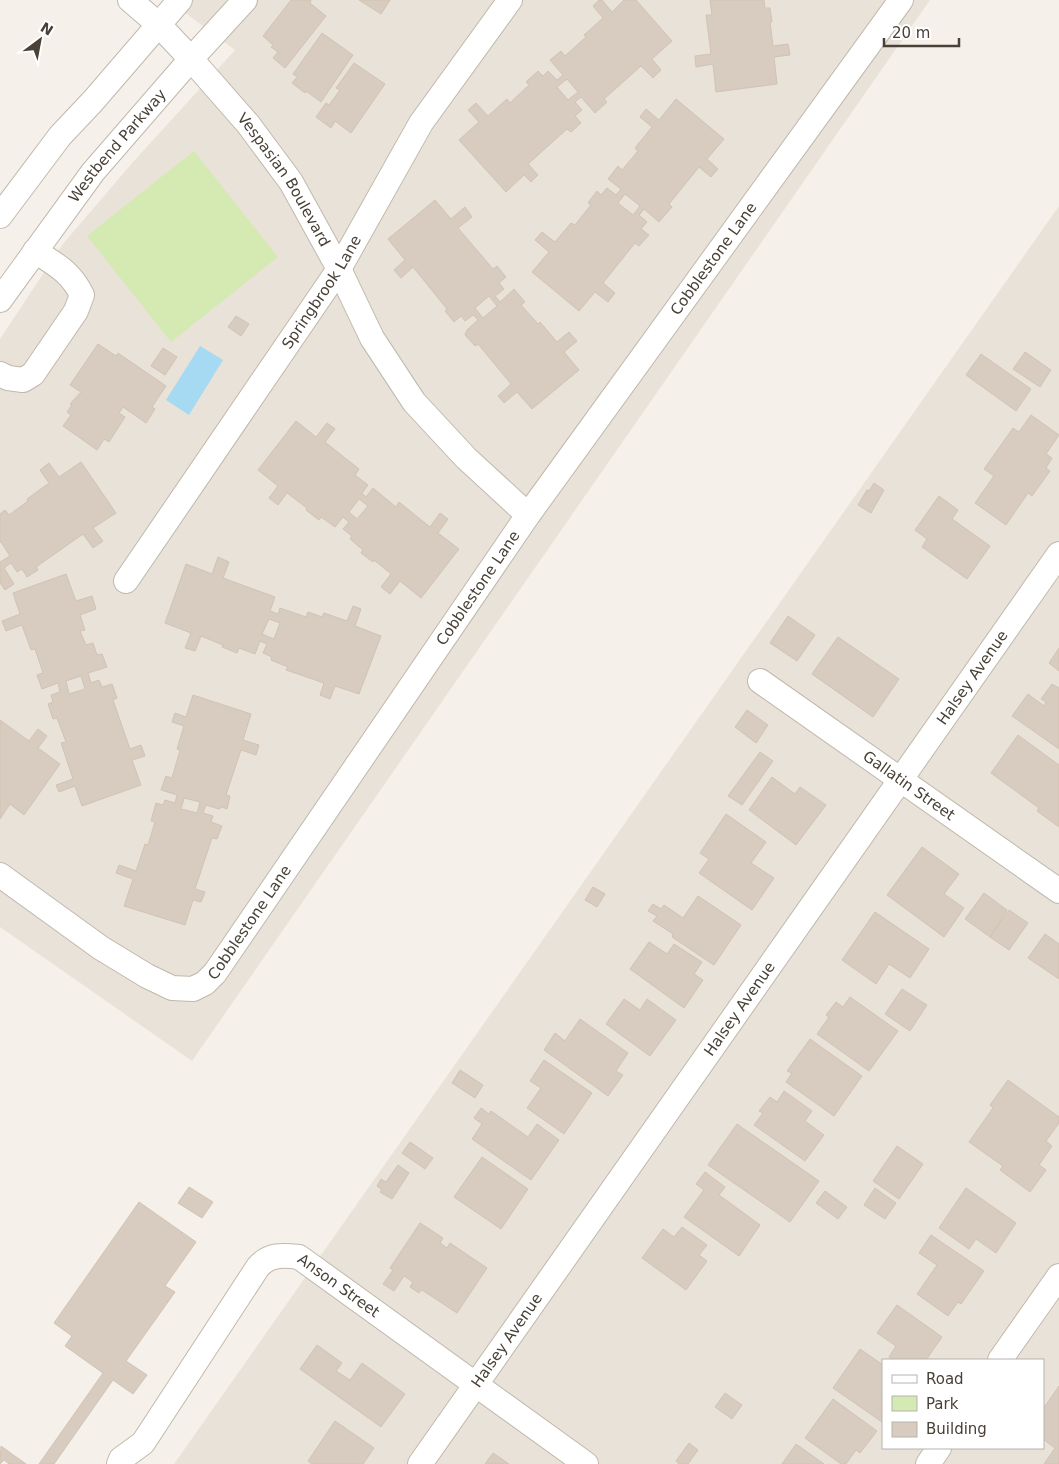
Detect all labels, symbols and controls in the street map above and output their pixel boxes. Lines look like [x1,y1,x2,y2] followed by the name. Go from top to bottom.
[15,15,65,65] north arrow
[884,15,959,47] scale bar
[38,19,56,39] text: N
[892,24,930,42] text: 20 m
[65,85,170,206] street label: Westbend Parkway
[234,109,334,250] street label: Vespasian Boulevard
[667,199,760,319] street label: Cobblestone Lane
[278,232,365,352] street label: Springbrook Lane
[433,527,524,649] street label: Cobblestone Lane
[933,627,1012,728] street label: Halsey Avenue
[859,747,959,824] street label: Gallatin Street
[204,862,295,984] street label: Cobblestone Lane
[700,958,779,1060] street label: Halsey Avenue
[294,1250,383,1321] street label: Anson Street
[467,1290,546,1391] street label: Halsey Avenue
[882,1359,1044,1449] legend
[926,1370,964,1388] text: Road
[926,1395,959,1413] text: Park
[926,1420,987,1438] text: Building

